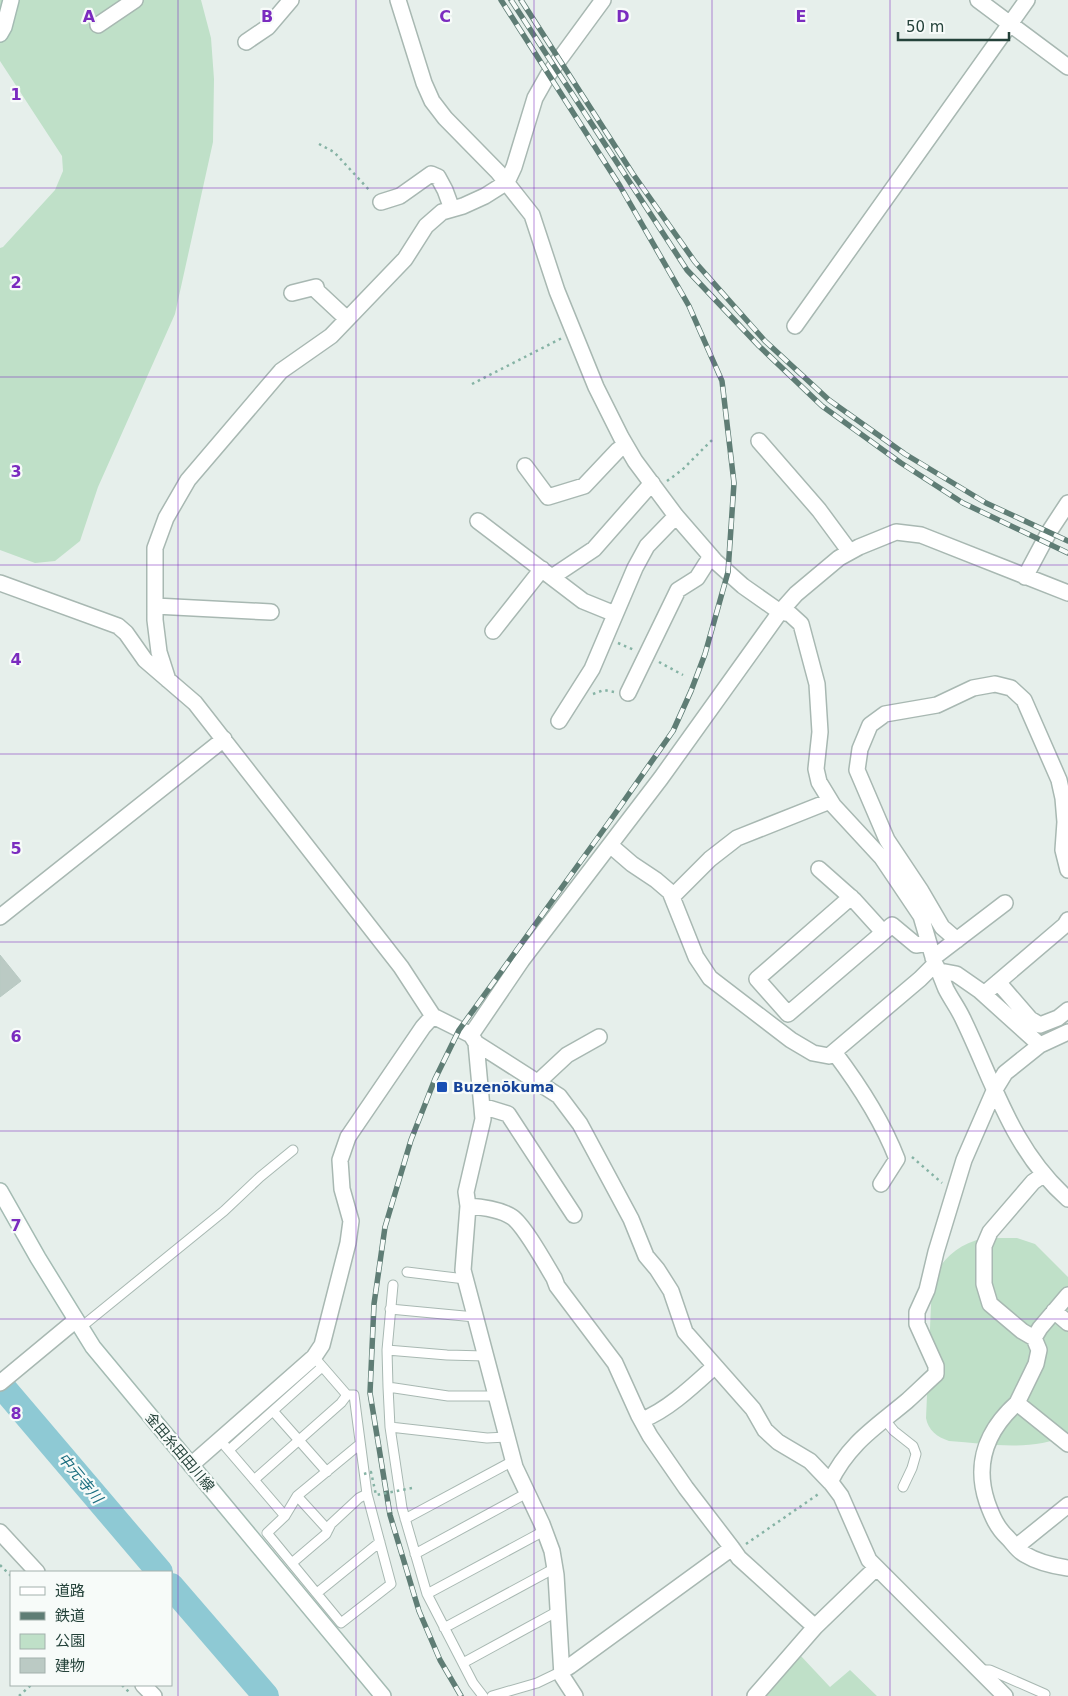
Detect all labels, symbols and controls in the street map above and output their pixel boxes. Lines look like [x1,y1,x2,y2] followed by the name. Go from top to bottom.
[83,7,96,26] text: A
[261,7,273,26] text: B
[439,7,451,26] text: C
[616,7,630,26] text: D
[796,7,806,26] text: E
[898,10,1009,42] scale bar
[906,18,944,36] text: 50 m
[10,85,22,104] text: 1
[10,273,22,292] text: 2
[10,462,22,481] text: 3
[10,650,22,669] text: 4
[10,839,22,858] text: 5
[10,1027,22,1046] text: 6
[453,1079,554,1095] place label: Buzenōkuma
[435,1080,449,1094] marker: Buzenōkuma
[10,1216,22,1235] text: 7
[10,1404,22,1423] text: 8
[142,1409,218,1495] street label: 金田糸田田川線
[54,1449,107,1508] water label: 中元寺川
[10,1571,172,1686] legend
[55,1582,85,1600] text: 道路
[55,1607,85,1625] text: 鉄道
[55,1632,85,1650] text: 公園
[55,1657,85,1675] text: 建物

